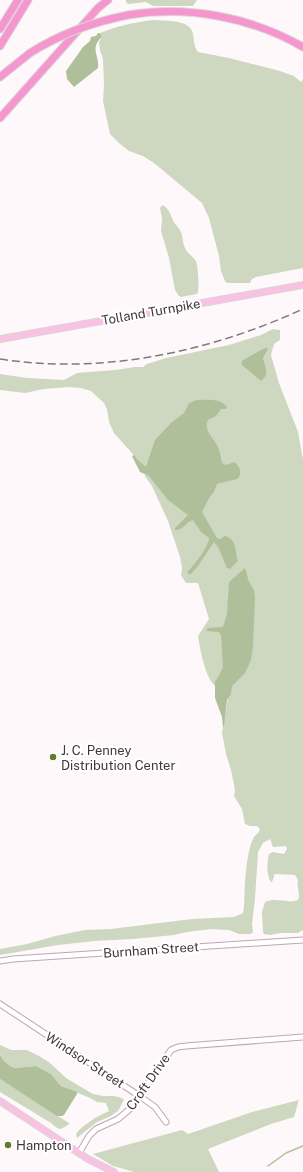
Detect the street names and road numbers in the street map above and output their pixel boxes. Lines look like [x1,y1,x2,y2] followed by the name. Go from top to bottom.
[100,296,202,328] street label: Tolland Turnpike
[103,939,199,961] street label: Burnham Street
[43,1029,127,1091] street label: Windsor Street
[123,1051,173,1113] street label: Croft Drive

